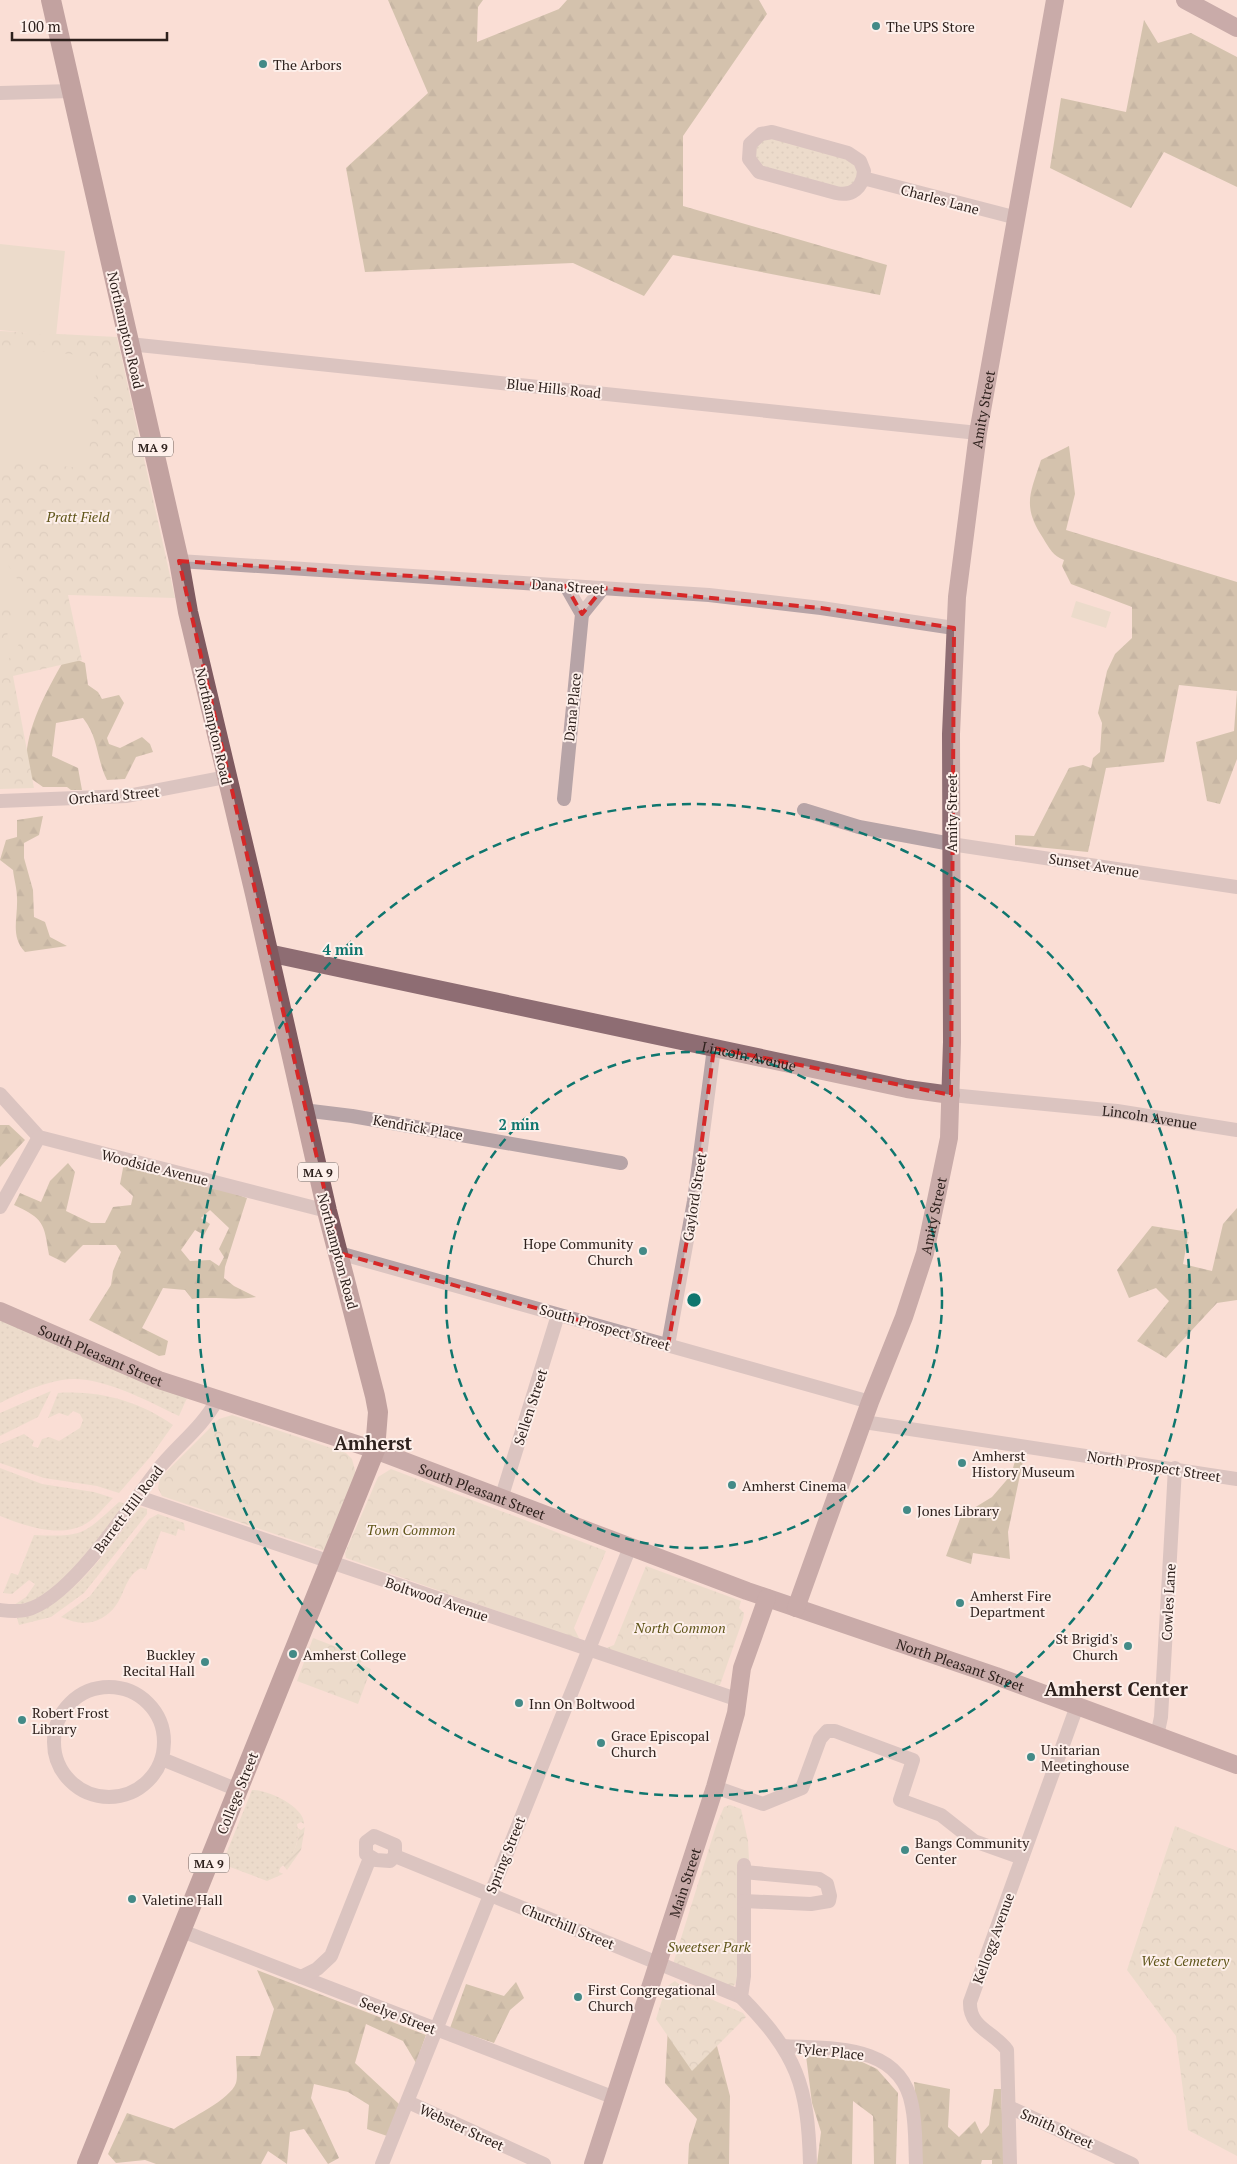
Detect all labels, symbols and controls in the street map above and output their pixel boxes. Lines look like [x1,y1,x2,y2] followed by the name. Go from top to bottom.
[12,10,168,42] scale bar
[20,16,61,36] text: 100 m
[886,17,975,36] place label: The UPS Store
[870,20,882,32] marker: The UPS Store
[273,55,342,74] place label: The Arbors
[257,58,269,70] marker: The Arbors
[899,179,981,219] street label: Charles Lane
[103,270,149,391] street label: Northampton Road
[967,368,999,449] street label: Amity Street
[506,374,602,402] street label: Blue Hills Road
[133,438,173,457] road number: MA 9
[45,507,110,526] park label: Pratt Field
[531,574,606,598] street label: Dana Street
[191,666,237,787] street label: Northampton Road
[559,672,585,742] street label: Dana Place
[942,773,961,852] street label: Amity Street
[68,781,161,808] street label: Orchard Street
[1048,848,1140,882] street label: Sunset Avenue
[322,939,364,959] text: 4 min
[700,1036,798,1075] street label: Lincoln Avenue
[1101,1100,1199,1133] street label: Lincoln Avenue
[371,1110,465,1144] street label: Kendrick Place
[498,1114,540,1134] text: 2 min
[100,1145,210,1189] street label: Woodside Avenue
[678,1150,711,1243] street label: Gaylord Street
[298,1162,338,1182] road number: MA 9
[915,1174,950,1256] street label: Amity Street
[313,1191,363,1311] street label: Northampton Road
[523,1234,634,1269] place label: Hope Community Church
[637,1245,649,1257] marker: Hope Community Church
[685,1291,703,1309] centre of rings
[537,1299,673,1355] street label: South Prospect Street
[36,1319,166,1390] street label: South Pleasant Street
[509,1366,552,1448] street label: Sellen Street
[334,1430,412,1455] district label: Amherst
[972,1446,1075,1481] place label: Amherst History Museum
[1086,1446,1223,1486] street label: North Prospect Street
[956,1457,968,1469] marker: Amherst History Museum
[416,1458,549,1524] street label: South Pleasant Street
[89,1461,167,1557] street label: Barrett Hill Road
[742,1476,847,1495] place label: Amherst Cinema
[726,1479,738,1491] marker: Amherst Cinema
[917,1501,1000,1520] place label: Jones Library
[901,1504,913,1516] marker: Jones Library
[367,1520,455,1539] park label: Town Common
[1156,1563,1180,1641] street label: Cowles Lane
[383,1572,491,1626] street label: Boltwood Avenue
[970,1586,1051,1621] place label: Amherst Fire Department
[954,1597,966,1609] marker: Amherst Fire Department
[633,1618,726,1637] park label: North Common
[1056,1629,1118,1664] place label: St Brigid's Church
[894,1633,1028,1696] street label: North Pleasant Street
[1122,1640,1134,1652] marker: St Brigid's Church
[123,1645,196,1680] place label: Buckley Recital Hall
[303,1645,406,1664] place label: Amherst College
[287,1648,299,1660] marker: Amherst College
[199,1656,211,1668] marker: Buckley Recital Hall
[1044,1676,1189,1701] district label: Amherst Center
[529,1694,635,1713] place label: Inn On Boltwood
[513,1697,525,1709] marker: Inn On Boltwood
[32,1703,110,1738] place label: Robert Frost Library
[16,1714,28,1726] marker: Robert Frost Library
[611,1726,709,1761] place label: Grace Episcopal Church
[595,1737,607,1749] marker: Grace Episcopal Church
[1041,1740,1129,1775] place label: Unitarian Meetinghouse
[212,1748,262,1837] street label: College Street
[1025,1751,1037,1763] marker: Unitarian Meetinghouse
[481,1813,529,1896] street label: Spring Street
[915,1833,1030,1868] place label: Bangs Community Center
[664,1844,705,1920] street label: Main Street
[899,1844,911,1856] marker: Bangs Community Center
[189,1854,229,1872] road number: MA 9
[142,1890,223,1909] place label: Valetine Hall
[968,1890,1018,1986] street label: Kellogg Avenue
[126,1893,138,1905] marker: Valetine Hall
[519,1899,618,1954] street label: Churchill Street
[668,1937,751,1956] park label: Sweetser Park
[1141,1951,1230,1970] park label: West Cemetery
[588,1980,716,2015] place label: First Congregational Church
[572,1991,584,2003] marker: First Congregational Church
[357,1992,440,2039] street label: Seelye Street
[795,2038,865,2064] street label: Tyler Place
[417,2099,508,2155] street label: Webster Street
[1018,2103,1097,2153] street label: Smith Street

